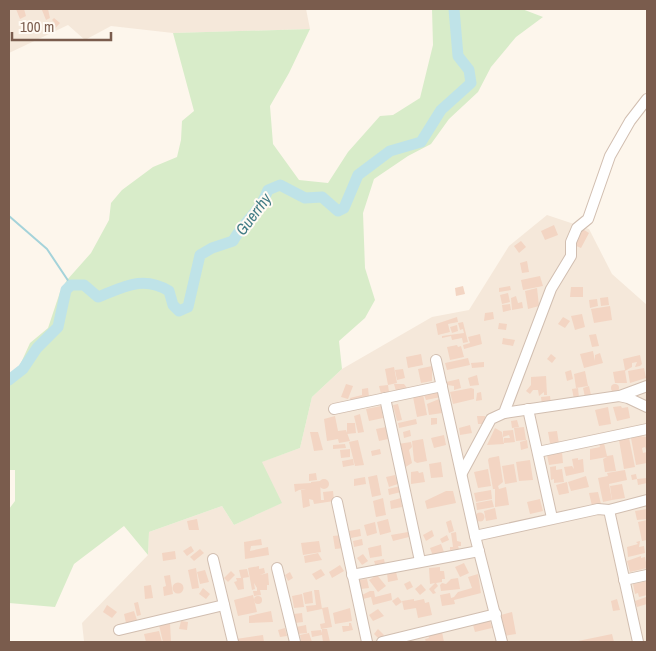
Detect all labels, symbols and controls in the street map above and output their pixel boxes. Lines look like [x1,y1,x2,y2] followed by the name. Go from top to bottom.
[12,10,111,42] scale bar
[20,16,54,37] text: 100 m
[230,187,277,240] water label: Guerrhy

